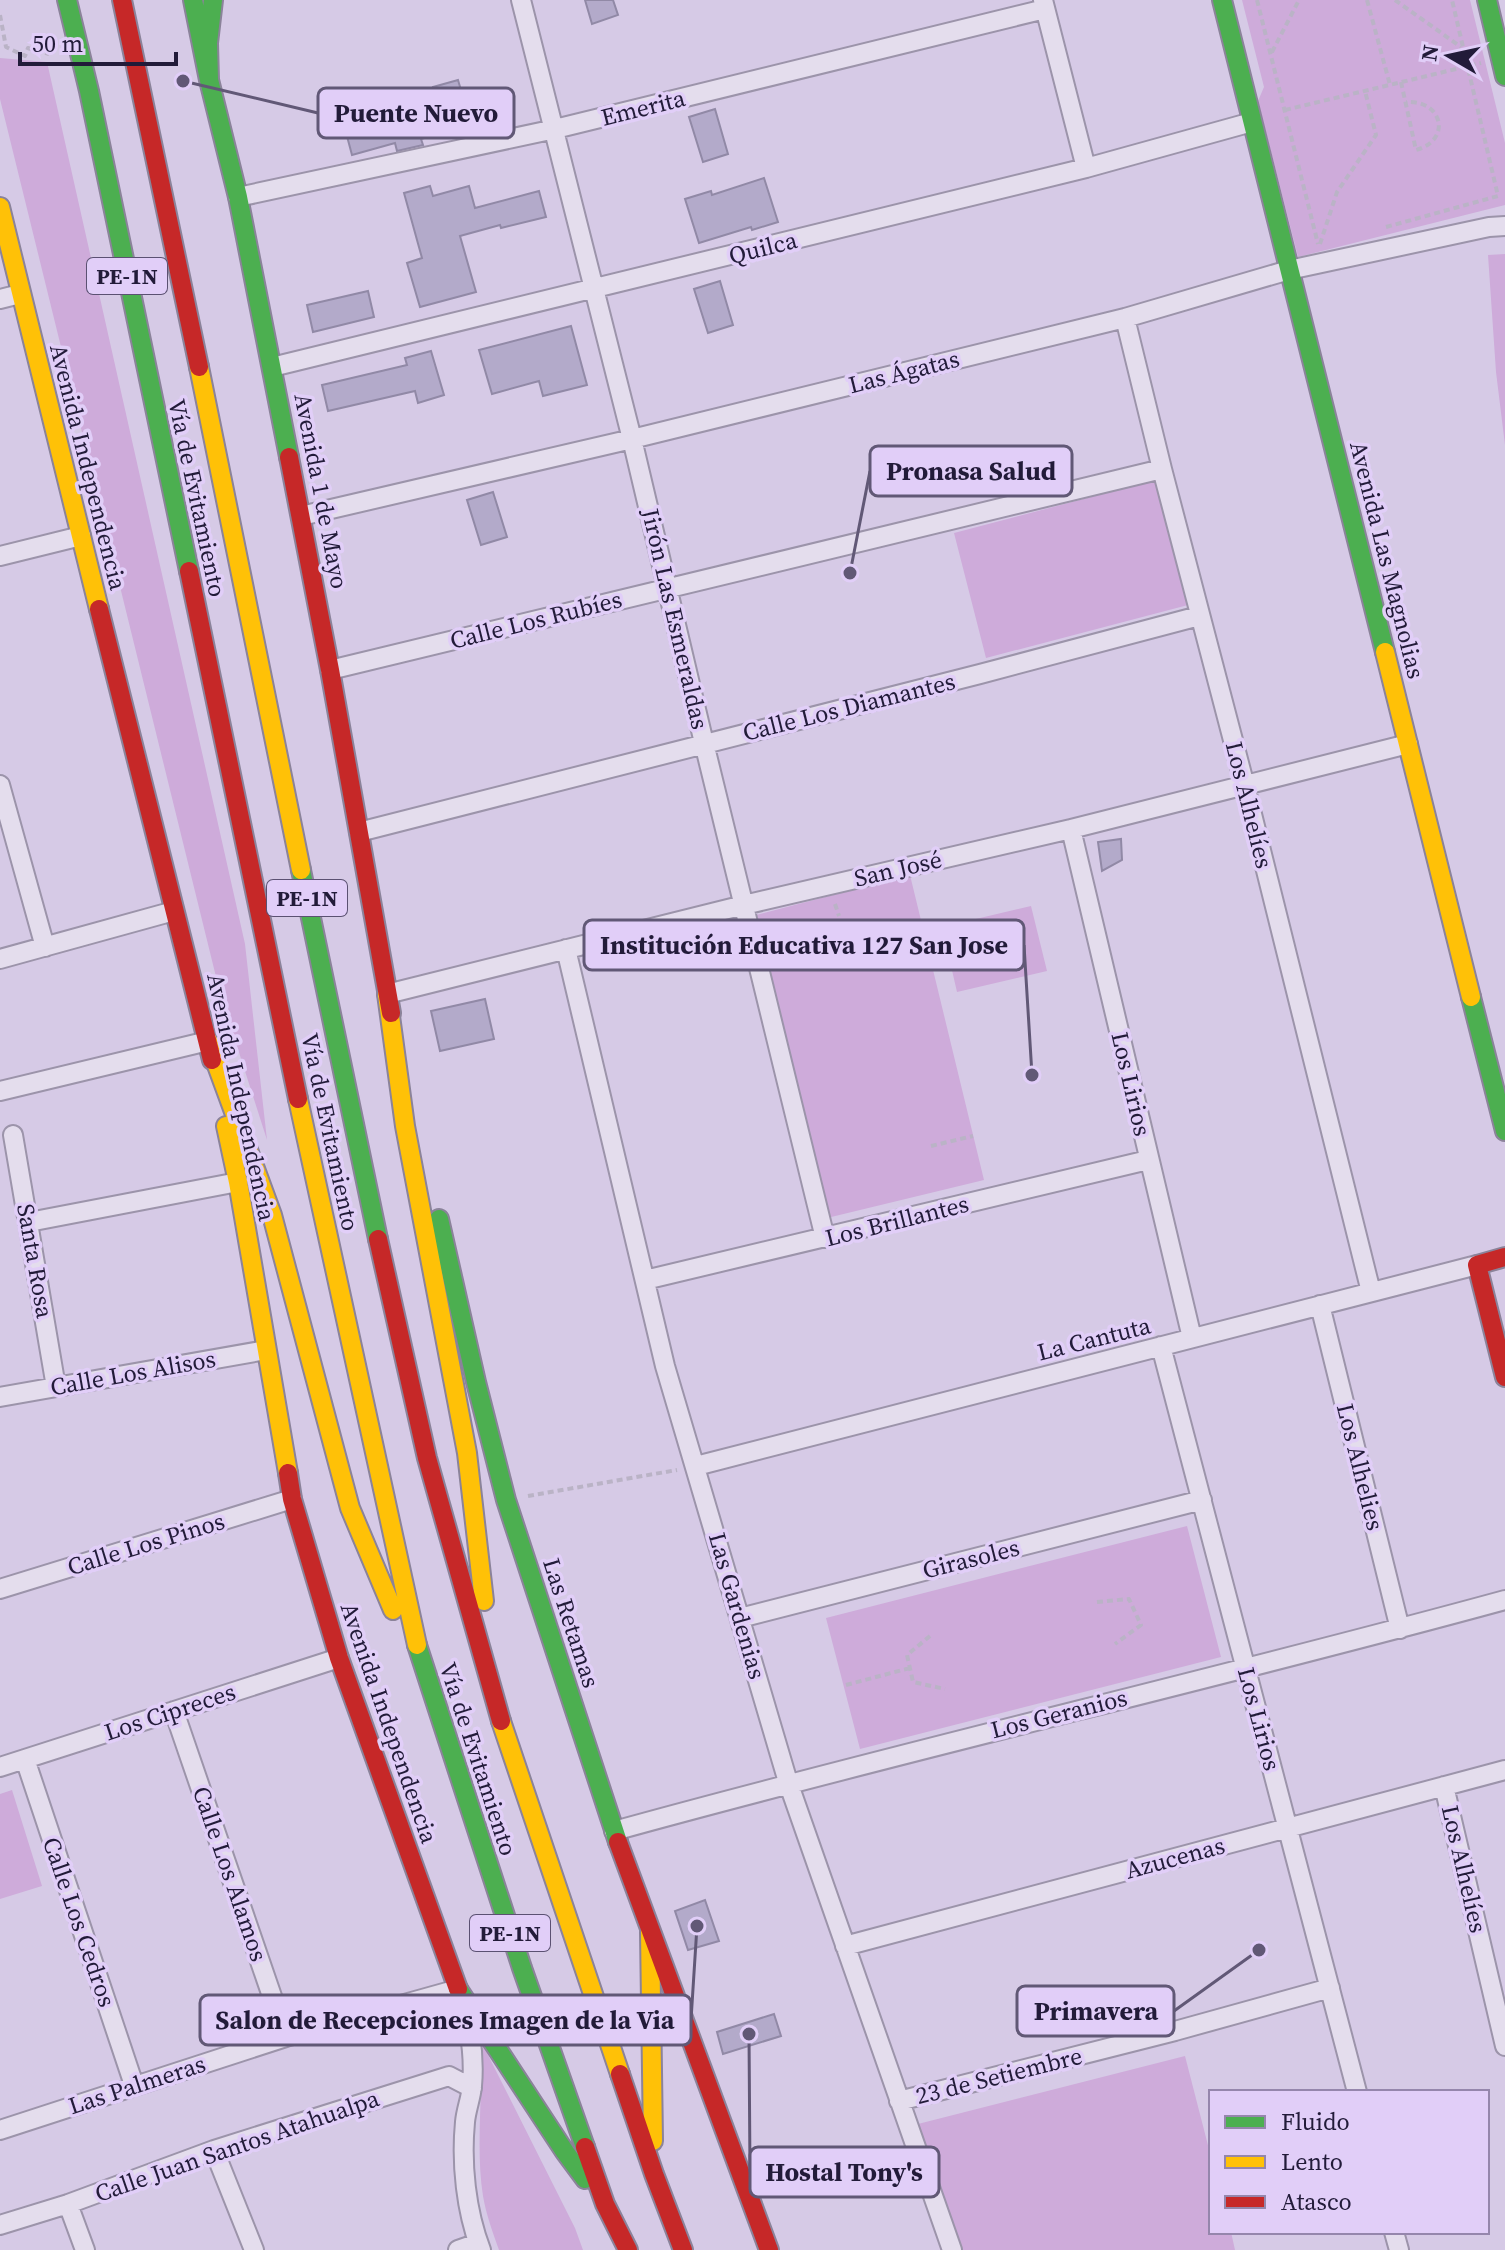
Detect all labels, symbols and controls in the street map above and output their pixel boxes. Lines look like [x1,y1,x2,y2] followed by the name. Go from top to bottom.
[20,16,176,66] scale bar
[1409,16,1489,96] north arrow
[32,27,83,60] text: 50 m
[1413,43,1445,63] text: N
[597,81,689,134] street label: Emerita
[318,88,514,138] callout: Puente Nuevo
[334,95,498,131] text: Puente Nuevo
[725,223,801,272] street label: Quilca
[87,258,167,294] road number: PE-1N
[42,340,135,594] street label: Avenida Independencia
[845,342,963,401] street label: Las Ágatas
[286,390,357,591] street label: Avenida 1 de Mayo
[160,396,235,600] street label: Vía de Evitamiento
[1342,438,1433,682] street label: Avenida Las Magnolias
[870,446,1072,496] callout: Pronasa Salud
[886,453,1056,489] text: Pronasa Salud
[634,504,717,733] street label: Jirón Las Esmeraldas
[447,582,625,657] street label: Calle Los Rubíes
[739,664,959,749] street label: Calle Los Diamantes
[1218,738,1281,872] street label: Los Alhelíes
[851,842,945,895] street label: San José
[267,880,347,916] road number: PE-1N
[584,920,1024,970] callout: Institución Educativa 127 San Jose
[600,927,1008,963] text: Institución Educativa 127 San Jose
[199,970,284,1225] street label: Avenida Independencia
[1104,1029,1159,1139] street label: Los Lirios
[293,1030,368,1234] street label: Vía de Evitamiento
[822,1187,972,1254] street label: Los Brillantes
[9,1201,62,1321] street label: Santa Rosa
[1034,1308,1155,1369] street label: La Cantuta
[48,1342,218,1403] street label: Calle Los Alisos
[1329,1400,1392,1534] street label: Los Alhelies
[63,1504,228,1583] street label: Calle Los Pinos
[701,1529,774,1683] street label: Las Gardenias
[919,1531,1023,1586] street label: Girasoles
[535,1554,608,1692] street label: Las Retamas
[333,1598,446,1848] street label: Avenida Independencia
[432,1658,525,1860] street label: Vía de Evitamiento
[1230,1663,1289,1774] street label: Los Lirios
[100,1675,240,1748] street label: Los Cipreces
[987,1681,1130,1746] street label: Los Geranios
[185,1782,276,1966] street label: Calle Los Alamos
[1434,1802,1495,1936] street label: Los Alhelíes
[1121,1828,1228,1887] street label: Azucenas
[35,1833,124,2011] street label: Calle Los Cedros
[470,1915,550,1951] road number: PE-1N
[1017,1986,1174,2036] callout: Primavera
[1034,1993,1159,2029] text: Primavera
[200,1995,691,2045] callout: Salon de Recepciones Imagen de la Via
[215,2002,675,2038] text: Salon de Recepciones Imagen de la Via
[912,2039,1086,2112] street label: 23 de Setiembre
[64,2047,210,2122] street label: Las Palmeras
[90,2081,384,2210] street label: Calle Juan Santos Atahualpa
[1209,2090,1489,2234] legend
[1281,2105,1350,2138] text: Fluido
[1281,2145,1343,2178] text: Lento
[750,2147,939,2197] callout: Hostal Tony's
[765,2154,923,2190] text: Hostal Tony's
[1281,2185,1352,2218] text: Atasco

